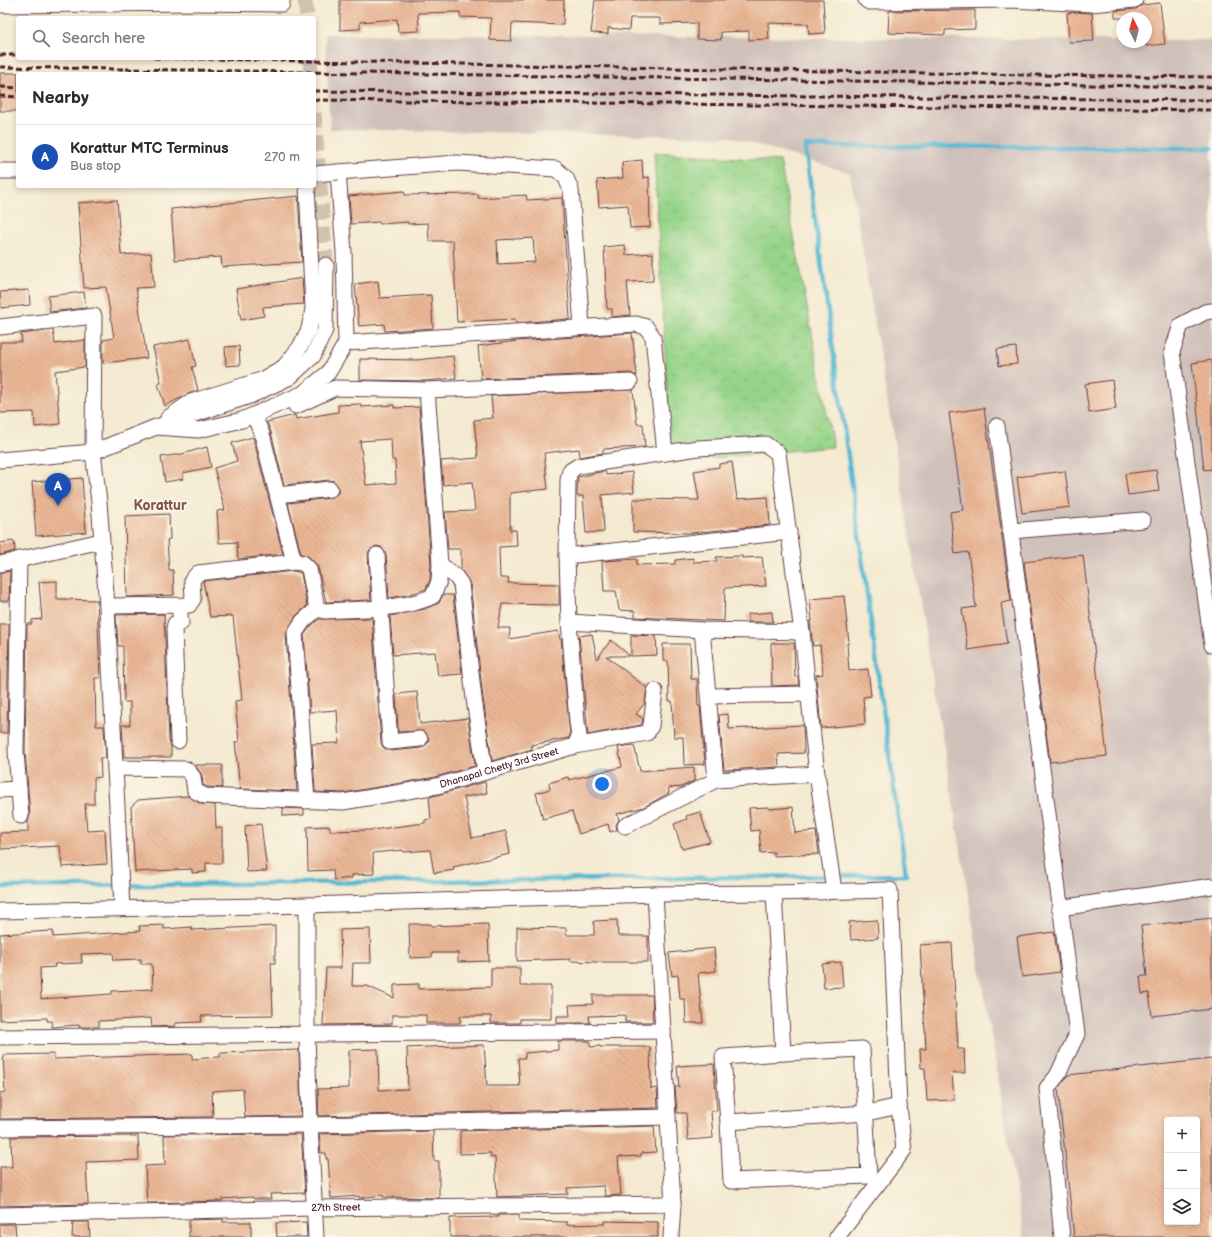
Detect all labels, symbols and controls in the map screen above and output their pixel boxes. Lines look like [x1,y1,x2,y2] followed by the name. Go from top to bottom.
[1116,12,1152,48] north arrow
[16,16,316,60] search box
[30,27,52,49] icon: search
[62,29,145,48] text: Search here
[32,88,89,108] text: Nearby
[70,139,229,158] text: Korattur MTC Terminus
[41,149,49,165] text: A
[264,149,300,165] text: 270 m
[70,158,121,174] text: Bus stop
[45,473,71,506] pin: A
[134,497,187,514] district label: Korattur
[438,745,560,791] street label: Dhanapal Chetty 3rd Street
[592,774,612,794] your location
[1164,1117,1200,1225] map controls
[1164,1117,1200,1153] button: +
[1164,1153,1200,1189] button: −
[1164,1189,1200,1225] button: layers
[311,1201,361,1214] street label: 27th Street

